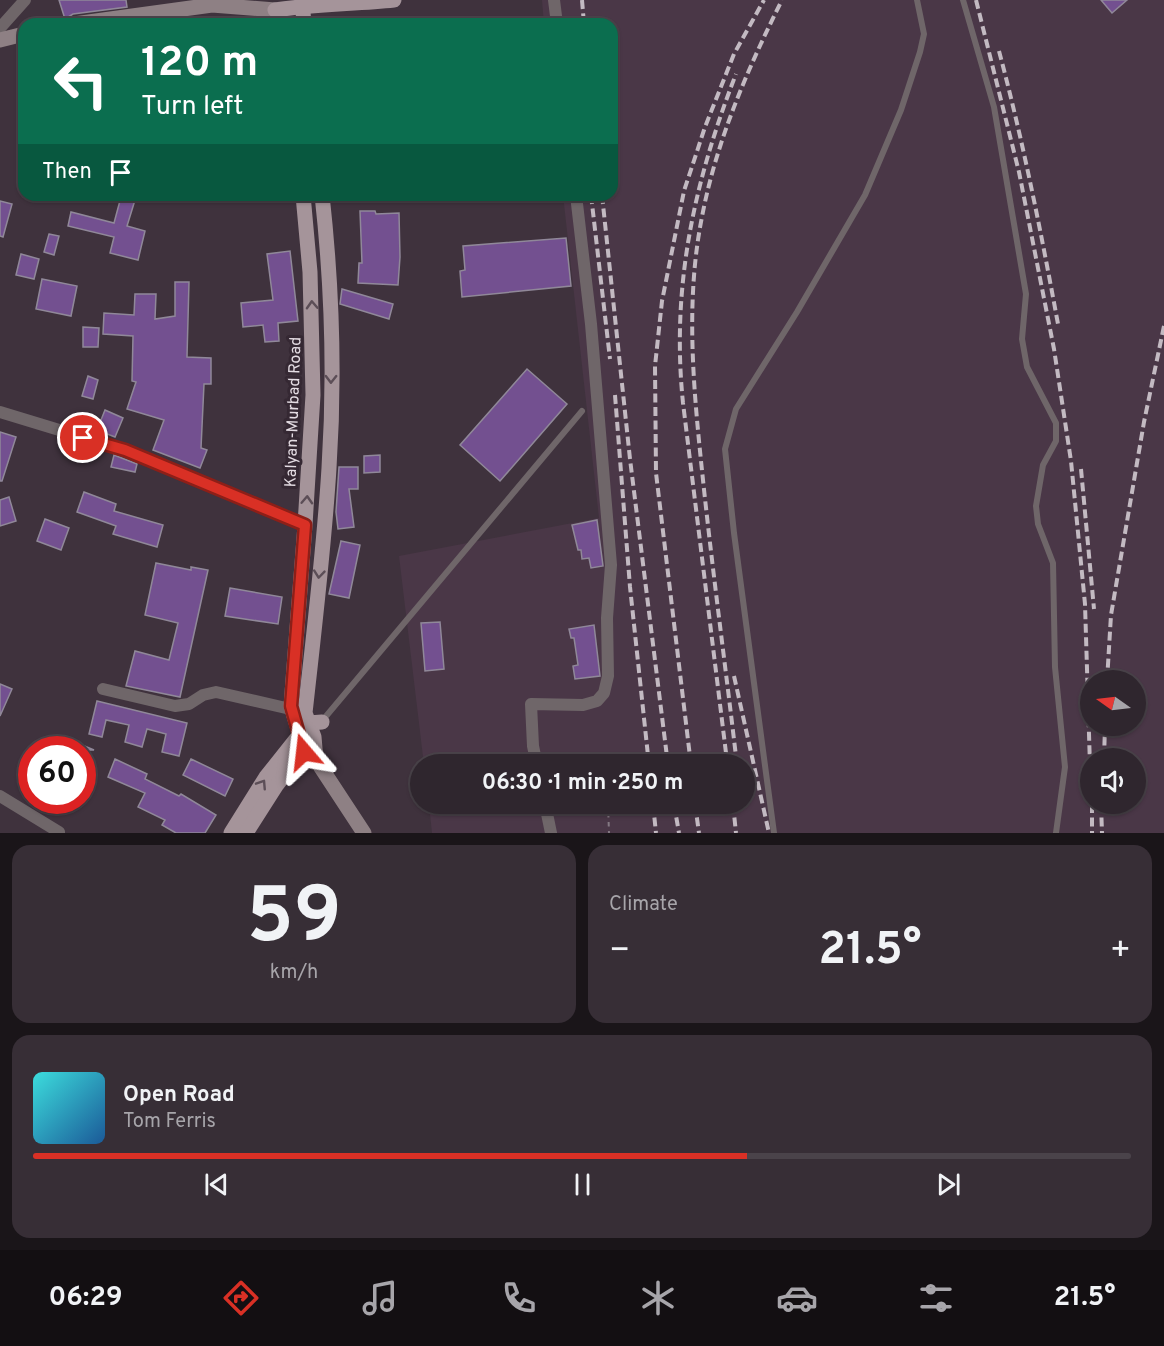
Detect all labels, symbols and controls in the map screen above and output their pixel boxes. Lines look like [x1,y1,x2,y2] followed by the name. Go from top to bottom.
[141,38,258,91] text: 120 m
[42,42,120,120] icon: left
[141,90,243,124] text: Turn left
[104,156,137,189] icon: arrive
[42,159,92,186] text: Then
[305,301,318,310] one-way arrow
[281,336,307,488] street label: Kalyan-Murbad Road
[325,375,337,384] one-way arrow
[57,412,108,463] pin
[66,421,99,454] icon: arrive
[300,495,313,504] one-way arrow
[313,569,326,578] one-way arrow
[1080,670,1146,736] north arrow
[1080,670,1146,814] map controls
[272,720,336,784] position arrow
[18,736,96,814] speed limit sign: 60
[1080,748,1146,814] button: sound
[482,770,683,797] text: 06:30 · 1 min · 250 m
[255,779,266,790] one-way arrow
[246,871,342,970] text: 59
[609,892,678,918] text: Climate
[819,923,921,980] text: 21.5°
[609,931,630,973] text: −
[1110,931,1131,973] text: +
[270,960,318,986] text: km/h
[123,1082,235,1109] text: Open Road
[123,1109,216,1135] text: Tom Ferris
[200,1168,233,1201] icon: previous
[566,1168,599,1201] icon: pause
[932,1168,965,1201] icon: next
[220,1277,262,1319] icon: directions
[359,1277,401,1319] icon: music
[498,1277,540,1319] icon: phone
[637,1277,679,1319] icon: climate
[776,1277,818,1319] icon: car
[915,1277,957,1319] icon: filters
[49,1281,123,1315] text: 06:29
[1054,1281,1115,1315] text: 21.5°

